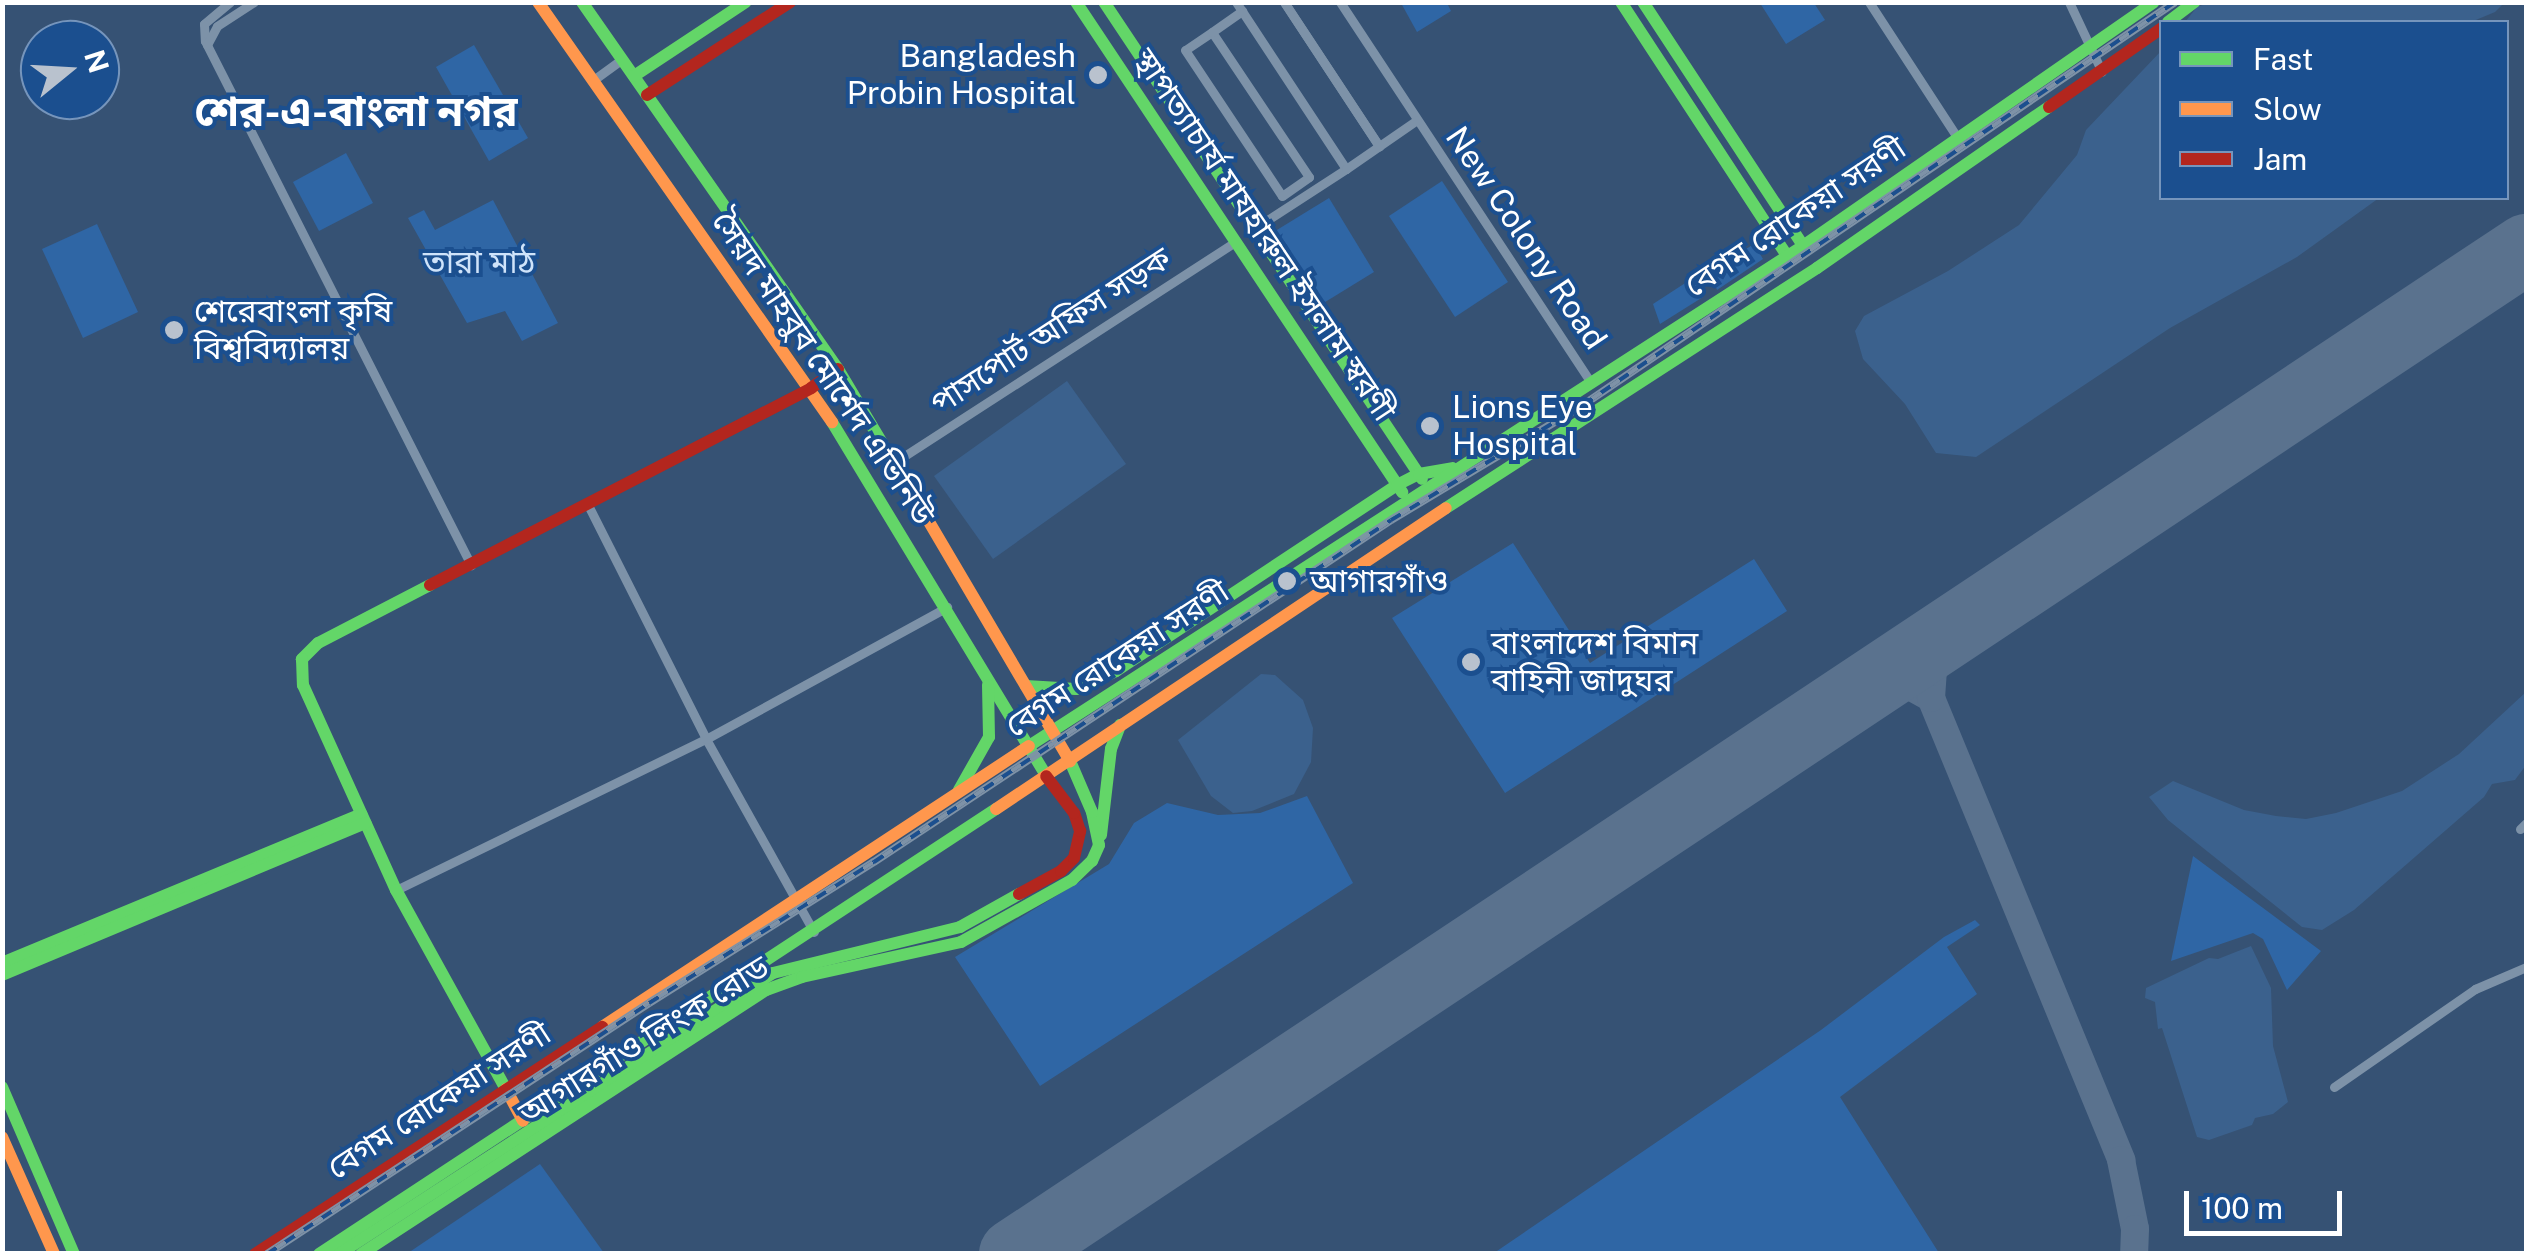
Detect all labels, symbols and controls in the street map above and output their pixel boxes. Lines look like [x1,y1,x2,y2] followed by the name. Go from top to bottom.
[20,20,120,120] north arrow
[2159,20,2509,200] legend
[847,38,1076,113] place label: Bangladesh Probin Hospital
[2253,41,2313,77] text: Fast
[1125,42,1403,428] street label: স্থাপত্যাচার্য মাযহারুল ইসলাম স্বরণী
[78,46,116,77] text: N
[1085,62,1111,88] marker: Bangladesh Probin Hospital
[194,86,518,136] district label: শের-এ-বাংলা নগর
[2253,91,2322,127] text: Slow
[1437,119,1615,357] street label: New Colony Road
[1677,129,1913,305] street label: বেগম রোকেয়া সরণী
[2253,141,2307,177] text: Jam
[704,204,942,532] street label: সৈয়দ মাহবুব মোর্শেদ এভিনিউ
[924,239,1178,423] street label: পাসপোর্ট অফিস সড়ক
[423,243,535,281] park label: তারা মাঠ
[194,293,392,368] place label: শেরেবাংলা কৃষি বিশ্ববিদ্যালয়
[163,319,185,341] marker: শেরেবাংলা কৃষি বিশ্ববিদ্যালয়
[1452,389,1593,464] place label: Lions Eye Hospital
[1417,413,1443,439] marker: Lions Eye Hospital
[1310,562,1448,600] place label: আগারগাঁও
[1274,568,1300,594] marker: আগারগাঁও
[998,572,1236,746] street label: বেগম রোকেয়া সরণী
[1491,625,1698,700] place label: বাংলাদেশ বিমান বাহিনী জাদুঘর
[1460,651,1482,673] marker: বাংলাদেশ বিমান বাহিনী জাদুঘর
[512,948,776,1132] street label: আগারগাঁও লিংক রোড
[320,1014,558,1188] street label: বেগম রোকেয়া সরণী
[2189,1171,2346,1233] scale bar
[2201,1190,2283,1226] text: 100 m

